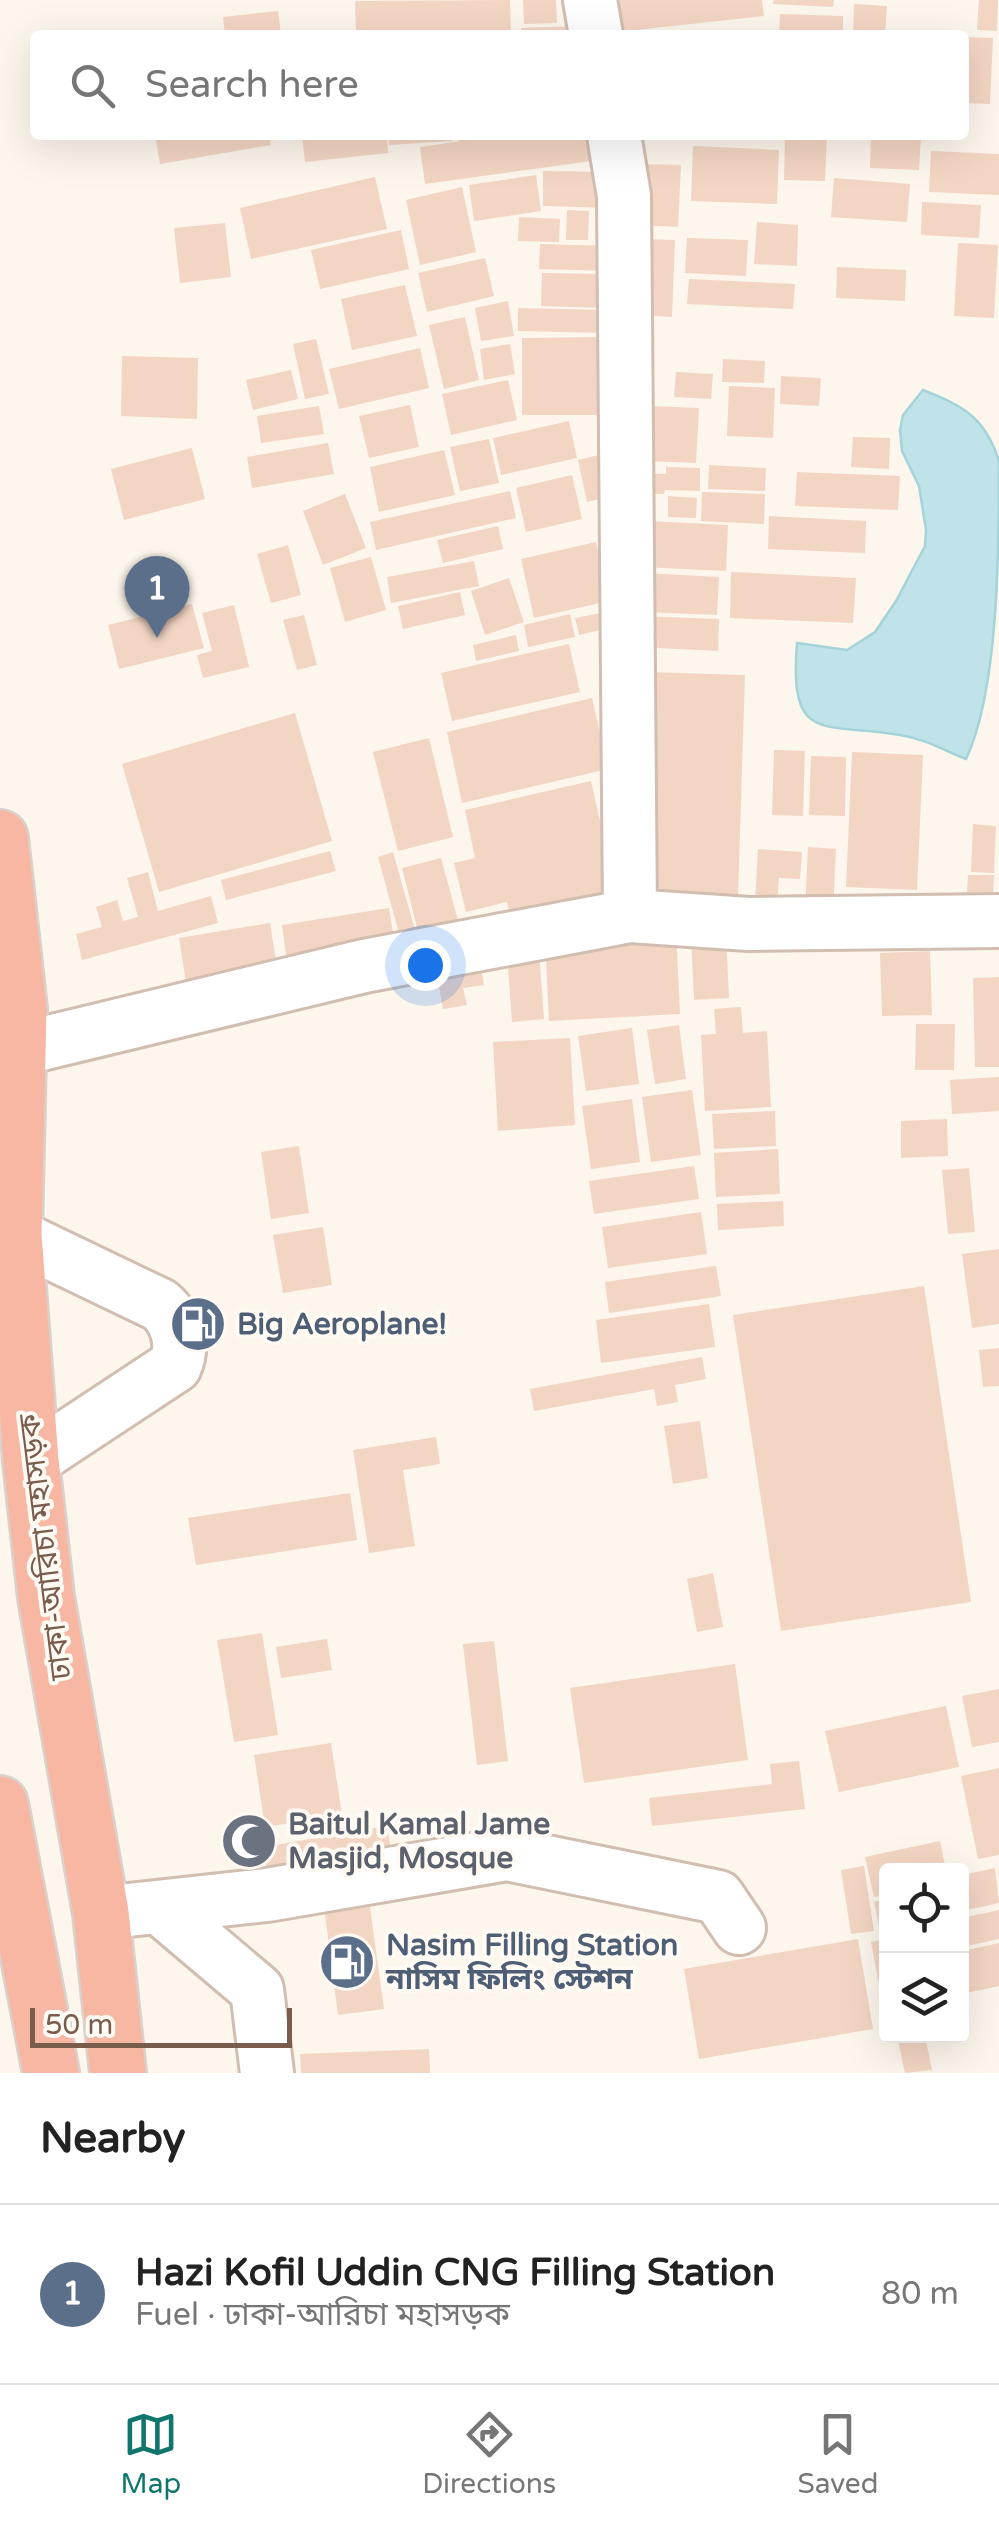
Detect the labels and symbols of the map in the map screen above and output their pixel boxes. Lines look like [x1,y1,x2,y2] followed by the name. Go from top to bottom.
[124,556,190,638] pin: 1
[400,940,451,991] your location
[168,1294,228,1354] fuel station icon: Big Aeroplane!
[237,1306,447,1343] place label: Big Aeroplane!
[11,1411,80,1683] street label: ঢাকা-আরিচা মহাসড়ক
[288,1806,550,1877] place label: Baitul Kamal Jame Masjid, Mosque
[219,1811,279,1871] mosque icon: Baitul Kamal Jame Masjid, Mosque
[385,1927,678,1998] place label: Nasim Filling Station নাসিম ফিলিং স্টেশন
[317,1932,377,1992] fuel station icon: Nasim Filling Station নাসিম ফিলিং স্টেশন
[30,2003,292,2048] scale bar

